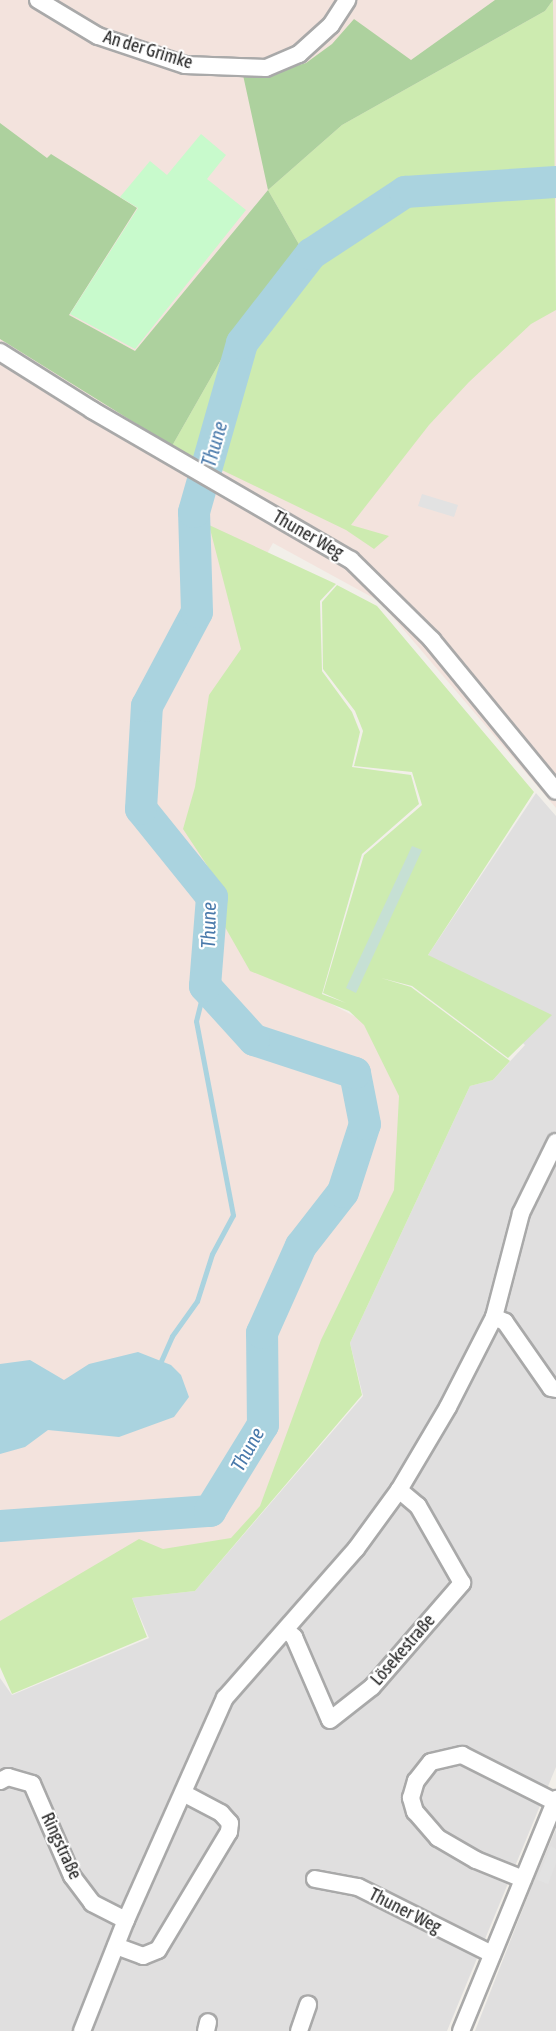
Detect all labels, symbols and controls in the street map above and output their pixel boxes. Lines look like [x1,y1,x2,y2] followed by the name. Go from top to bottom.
[101,26,195,74] street label: An der Grimke
[196,418,232,470] water label: Thune
[269,506,347,564] street label: Thuner Weg
[196,902,220,948] water label: Thune
[225,1423,269,1475] water label: Thune
[366,1610,440,1690] street label: Lösekestraße
[36,1809,86,1883] street label: Ringstraße
[365,1884,445,1938] street label: Thuner Weg

